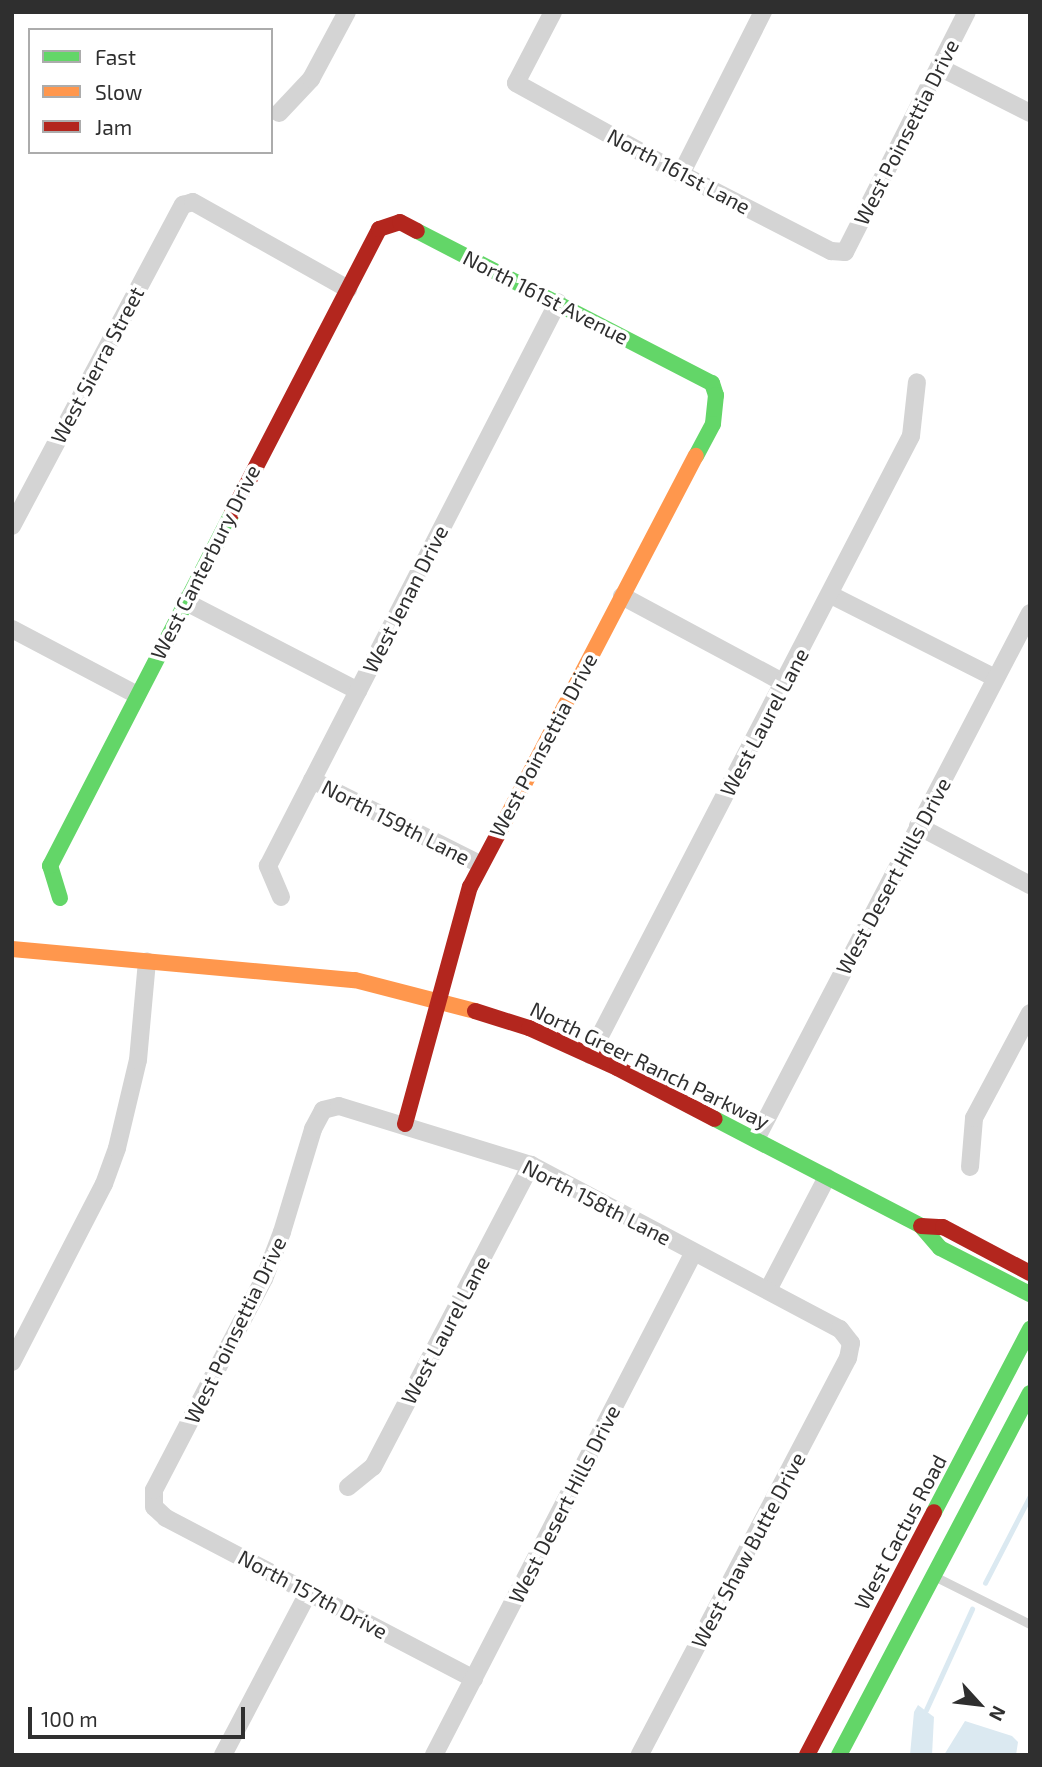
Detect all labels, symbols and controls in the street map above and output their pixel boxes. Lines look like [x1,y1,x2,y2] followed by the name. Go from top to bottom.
[28,28,273,154] legend
[848,35,964,229] street label: West Poinsettia Drive
[95,44,136,69] text: Fast
[95,79,142,104] text: Slow
[95,114,132,139] text: Jam
[603,123,755,219] street label: North 161st Lane
[459,244,633,350] street label: North 161st Avenue
[45,282,149,448] street label: West Sierra Street
[145,460,265,664] street label: West Canterbury Drive
[357,521,453,677] street label: West Jenan Drive
[714,643,814,801] street label: West Laurel Lane
[484,649,602,841] street label: West Poinsettia Drive
[830,773,956,979] street label: West Desert Hills Drive
[318,774,474,870] street label: North 159th Lane
[526,996,774,1134] street label: North Greer Ranch Parkway
[519,1154,675,1250] street label: North 158th Lane
[179,1232,291,1428] street label: West Poinsettia Drive
[395,1251,495,1409] street label: West Laurel Lane
[503,1401,625,1607] street label: West Desert Hills Drive
[686,1448,810,1652] street label: West Shaw Butte Drive
[849,1450,951,1614] street label: West Cactus Road
[234,1544,392,1644] street label: North 157th Drive
[944,1669,1014,1739] north arrow
[32,1694,248,1738] scale bar
[985,1702,1012,1725] text: N
[41,1706,98,1731] text: 100 m

